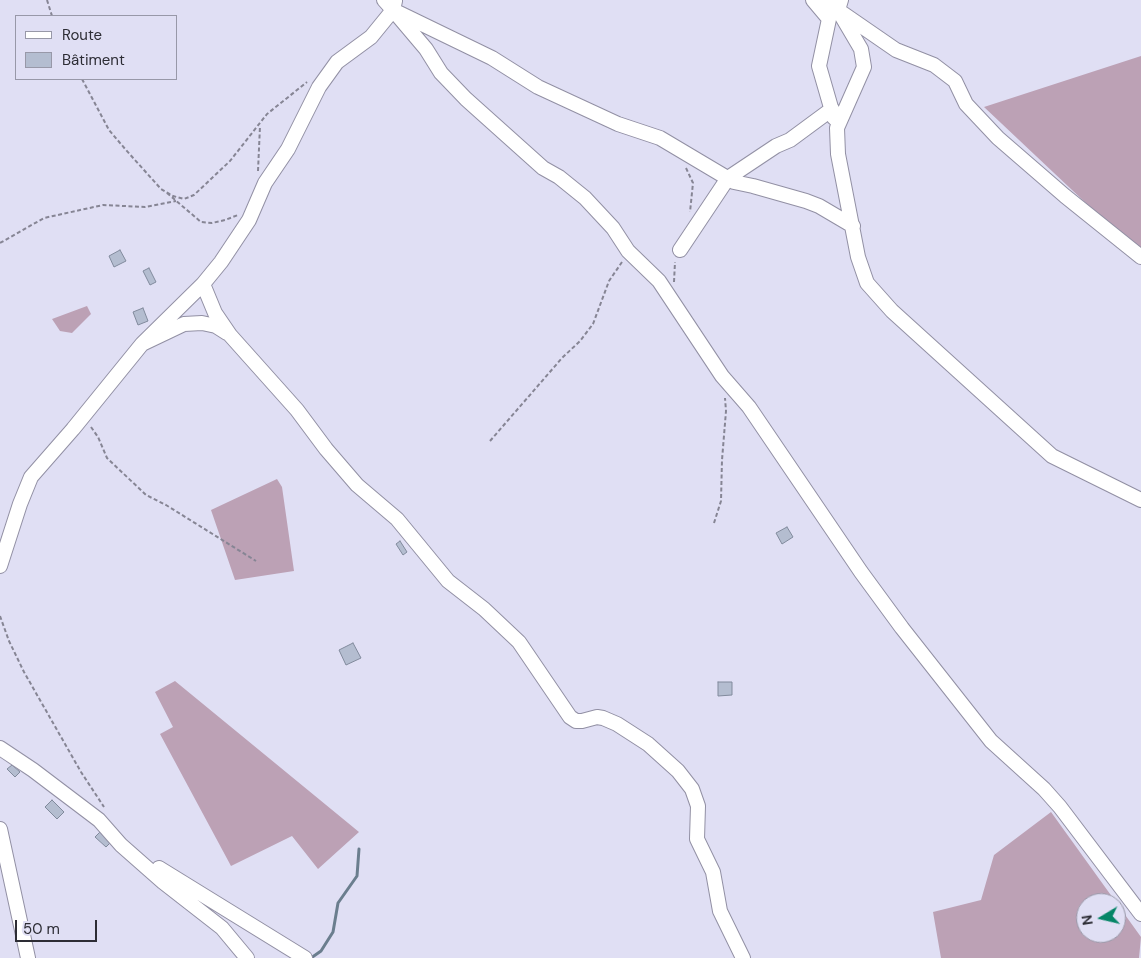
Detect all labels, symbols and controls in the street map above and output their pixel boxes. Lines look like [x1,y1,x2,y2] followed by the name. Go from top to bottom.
[15,15,178,80] legend
[62,25,102,45] text: Route
[62,50,125,70] text: Bâtiment
[1076,893,1126,943] north arrow
[18,910,100,942] scale bar
[1077,914,1097,927] text: N
[23,919,60,939] text: 50 m

